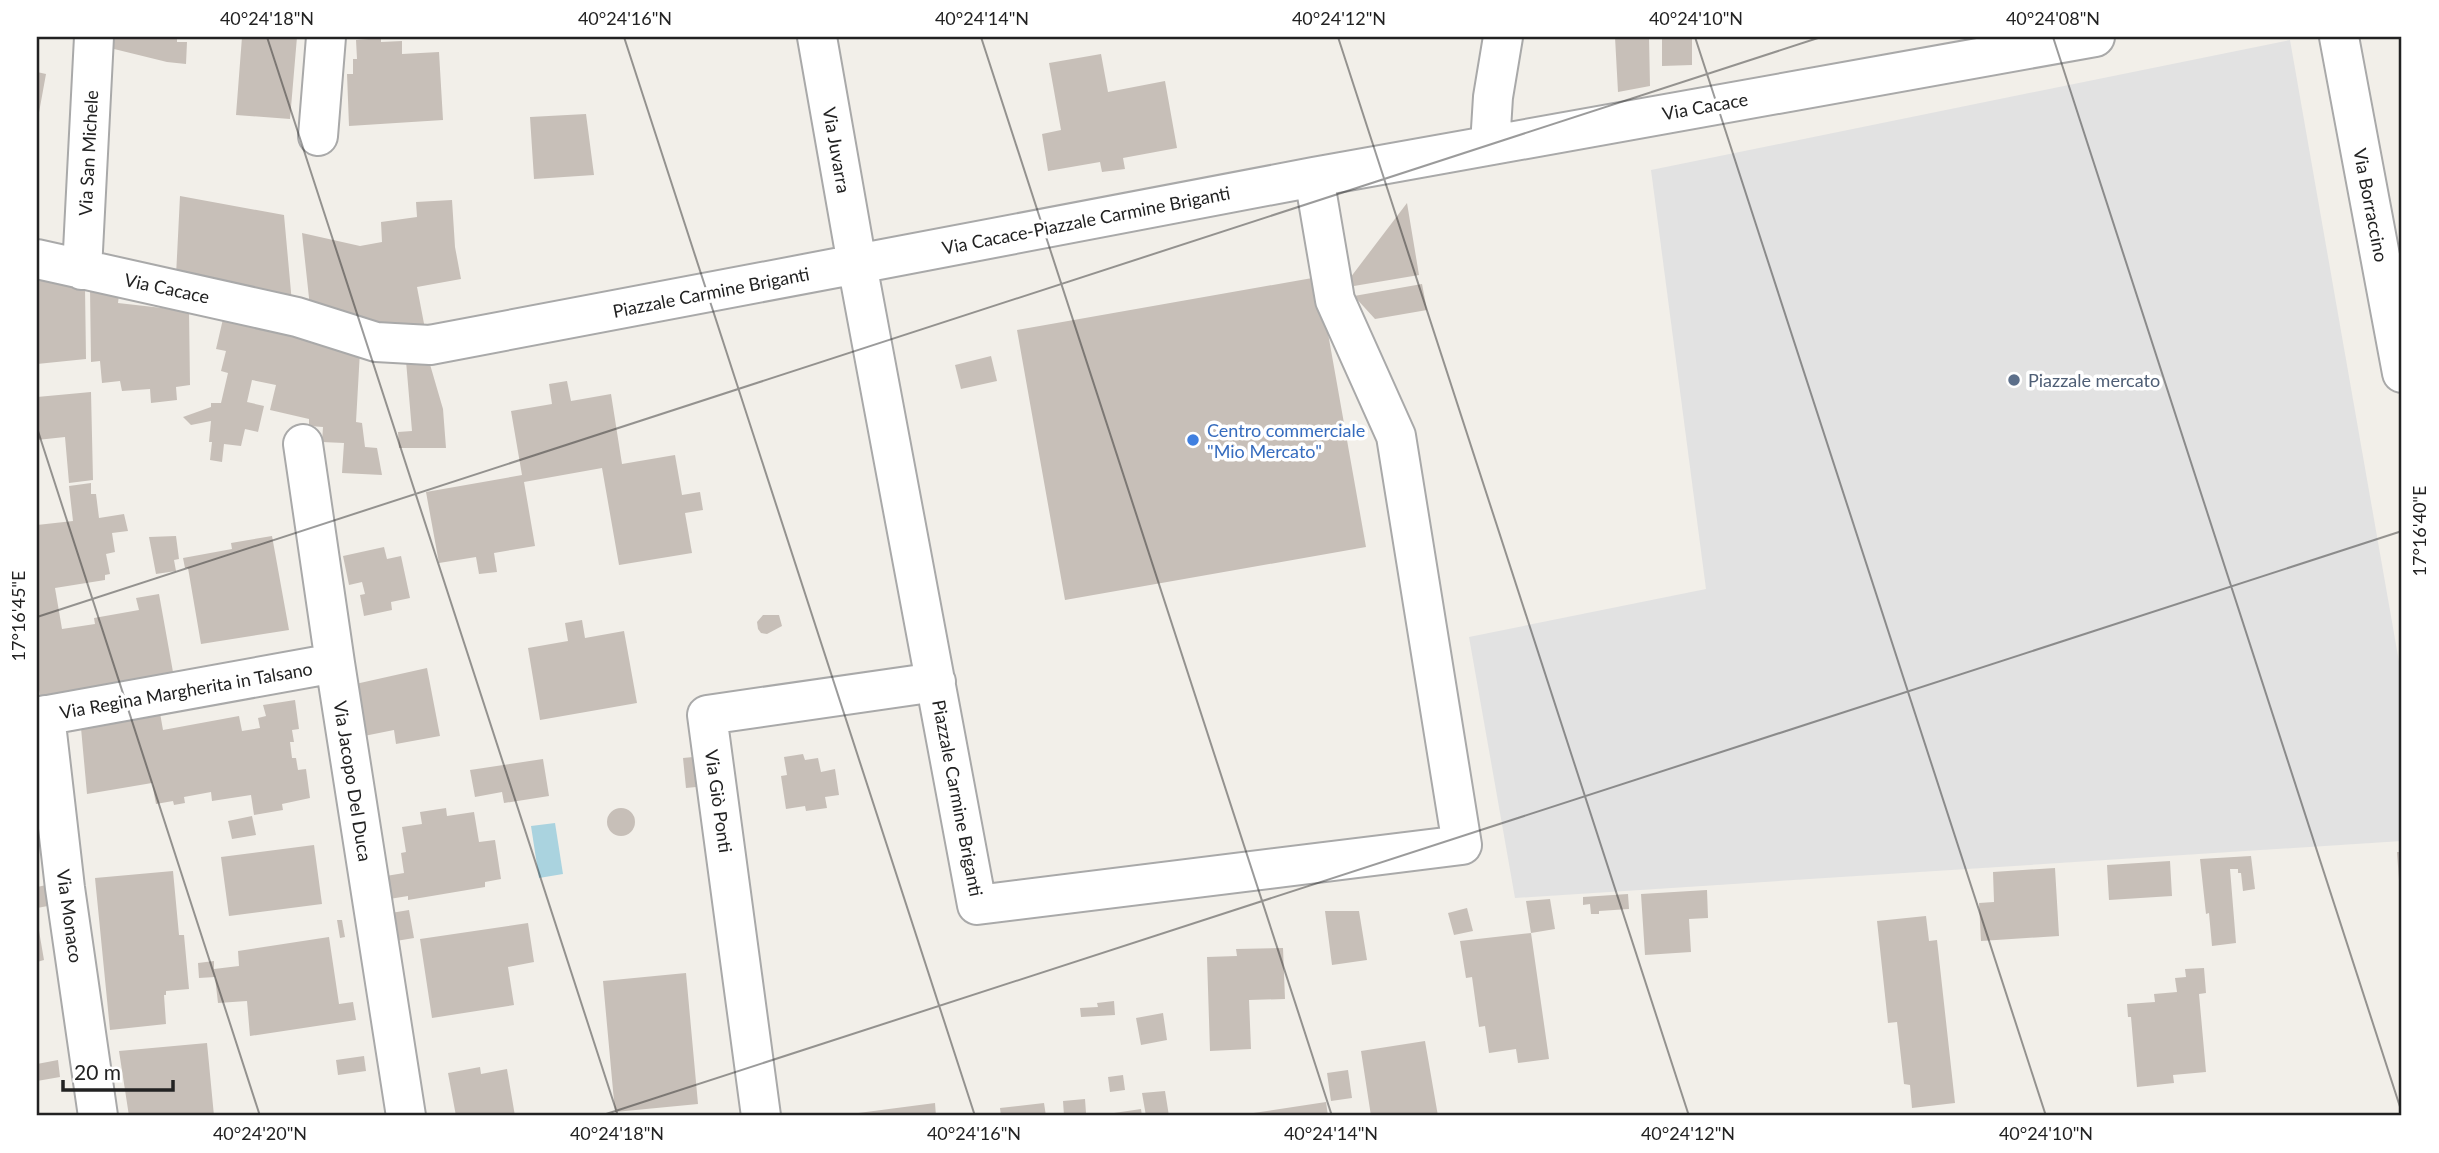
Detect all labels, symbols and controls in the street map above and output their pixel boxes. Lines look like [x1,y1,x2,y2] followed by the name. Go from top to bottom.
[220,7,314,29] text: 40°24'18"N
[578,7,672,29] text: 40°24'16"N
[935,7,1029,29] text: 40°24'14"N
[1292,7,1386,29] text: 40°24'12"N
[1649,7,1743,29] text: 40°24'10"N
[2006,7,2100,29] text: 40°24'08"N
[1660,88,1750,124] street label: Via Cacace
[74,89,102,217] street label: Via San Michele
[819,105,855,195] street label: Via Juvarra
[2349,146,2393,264] street label: Via Borraccino
[940,181,1232,259] street label: Via Cacace-Piazzale Carmine Briganti
[611,262,811,322] street label: Piazzale Carmine Briganti
[122,268,212,308] street label: Via Cacace
[2028,369,2160,391] place label: Piazzale mercato
[2006,372,2022,388] marker: Piazzale mercato
[1207,419,1365,462] place label: Centro commerciale "Mio Mercato"
[1185,432,1201,448] marker: Centro commerciale "Mio Mercato"
[2408,486,2430,576] text: 17°16'40"E
[7,571,29,661] text: 17°16'45"E
[58,657,314,723] street label: Via Regina Margherita in Talsano
[928,698,988,898] street label: Piazzale Carmine Briganti
[329,699,377,863] street label: Via Jacopo Del Duca
[701,748,737,854] street label: Via Giò Ponti
[53,868,87,964] street label: Via Monaco
[63,1048,173,1092] scale bar
[74,1059,121,1084] text: 20 m
[213,1122,307,1144] text: 40°24'20"N
[570,1122,664,1144] text: 40°24'18"N
[927,1122,1021,1144] text: 40°24'16"N
[1284,1122,1378,1144] text: 40°24'14"N
[1641,1122,1735,1144] text: 40°24'12"N
[1999,1122,2093,1144] text: 40°24'10"N

